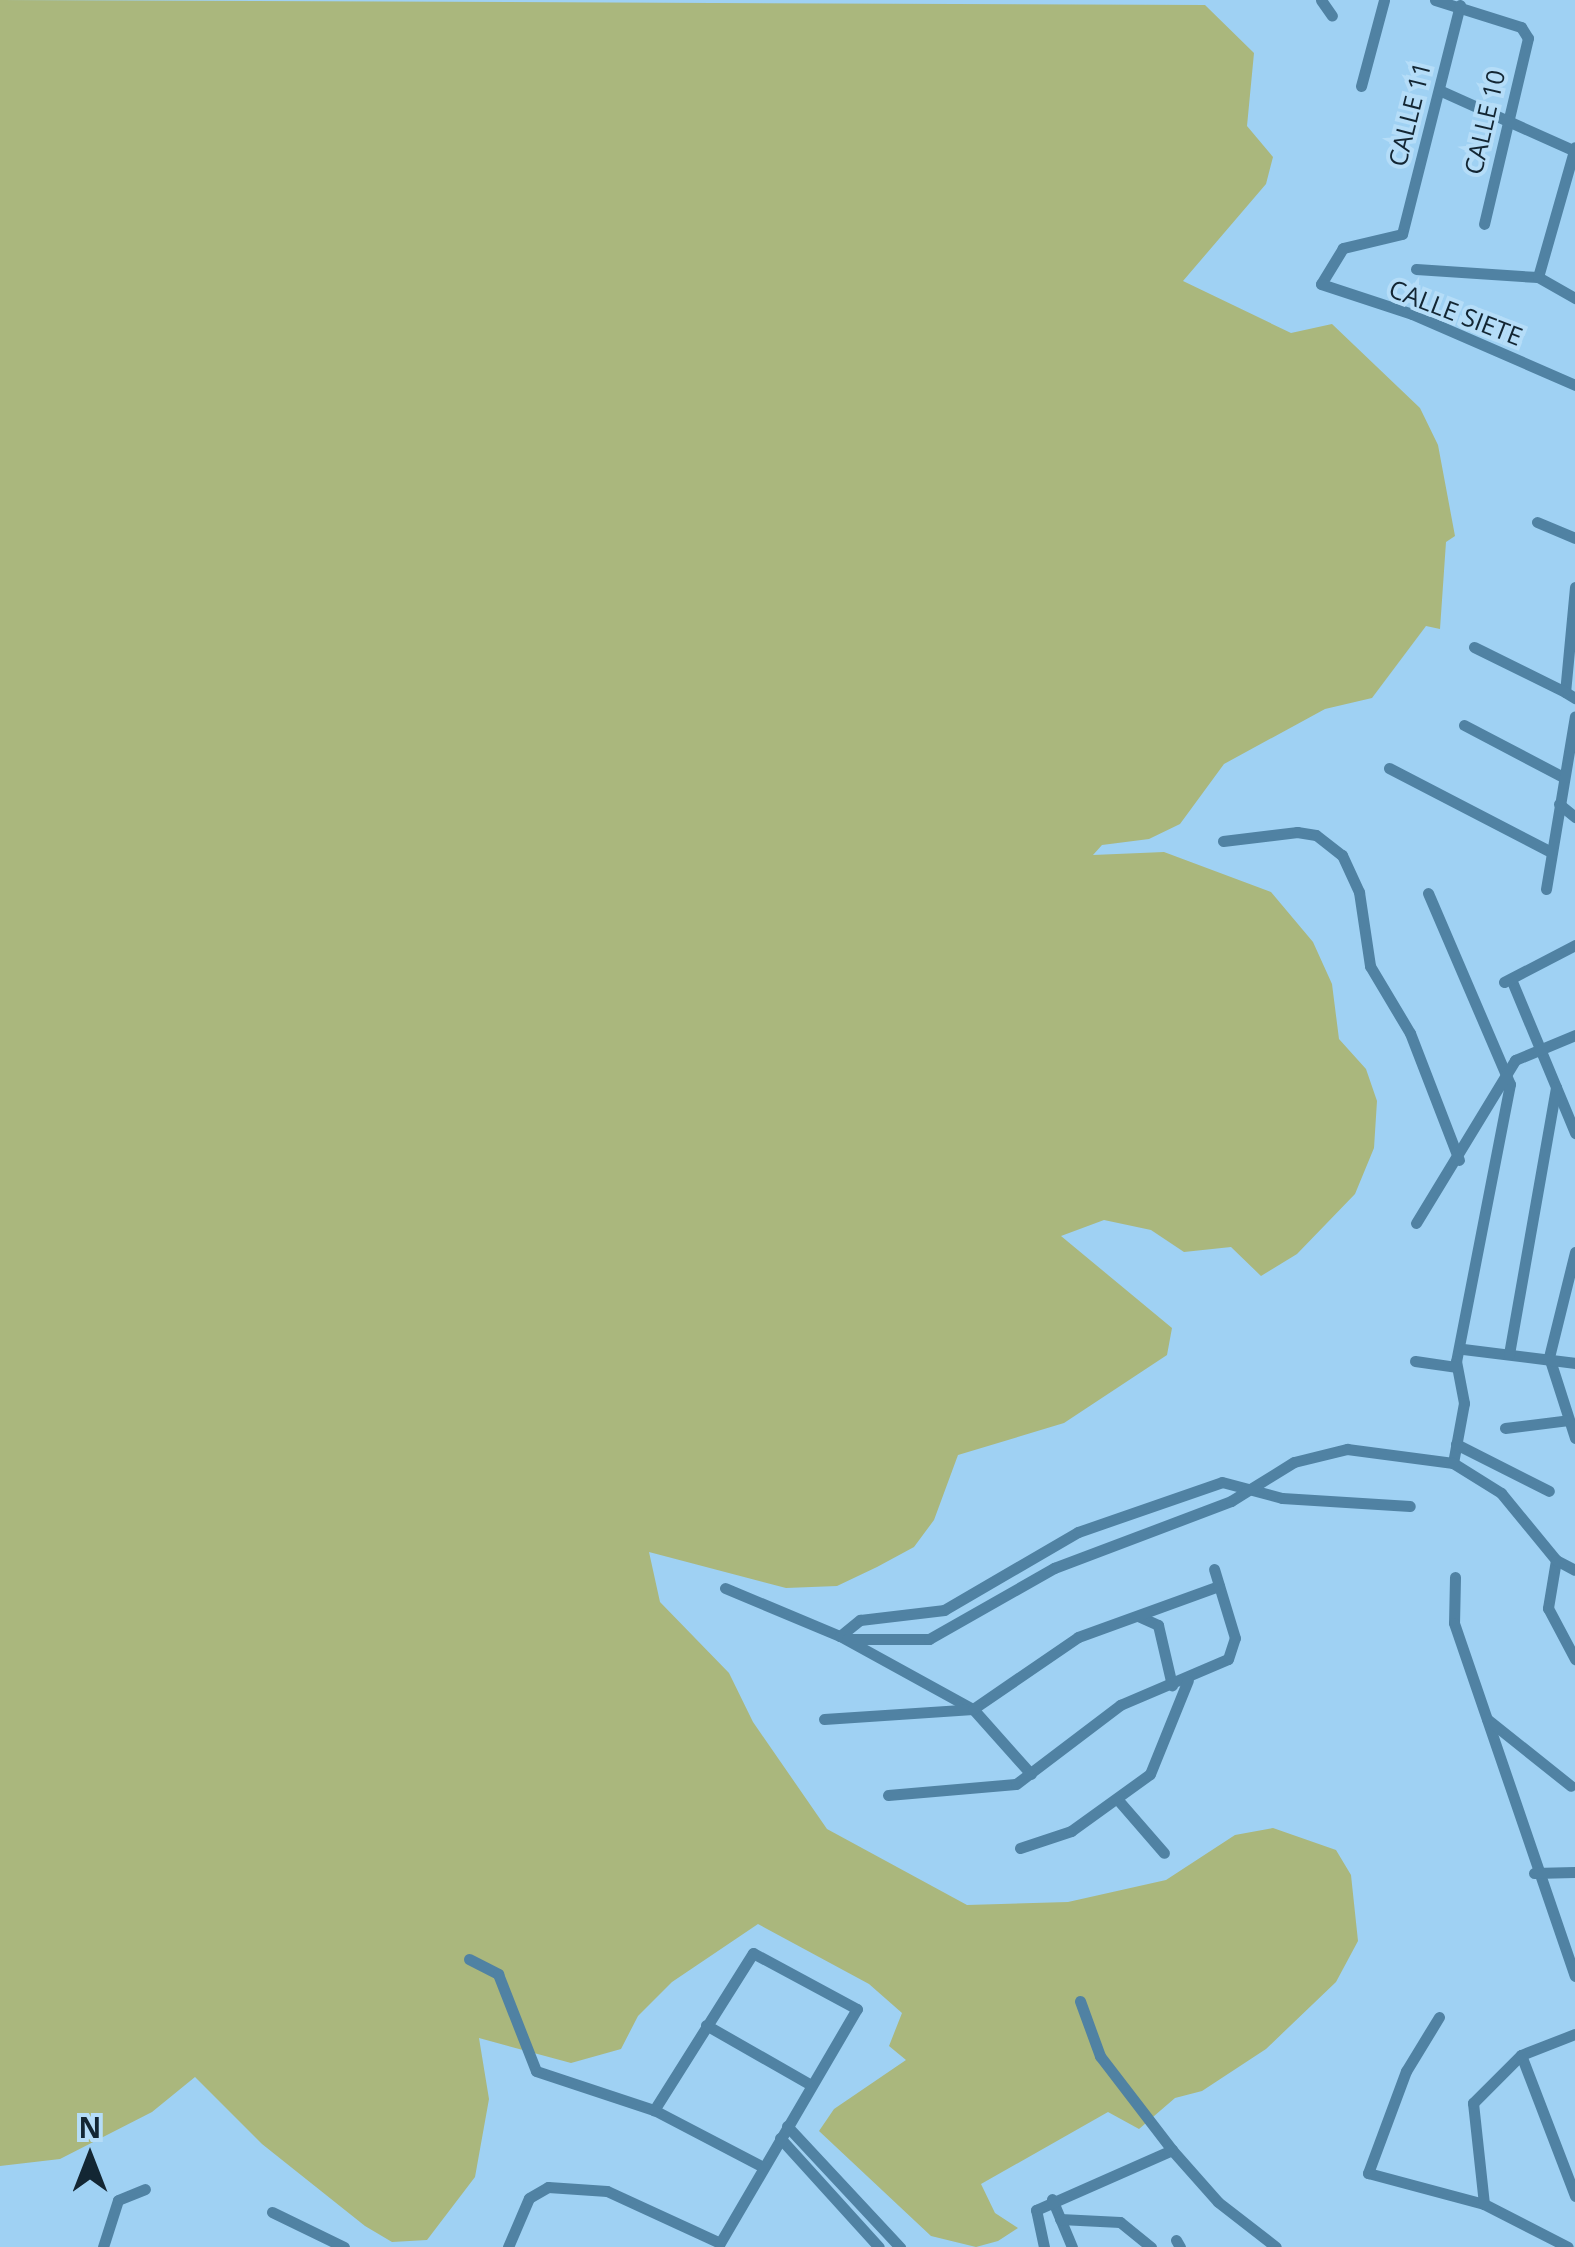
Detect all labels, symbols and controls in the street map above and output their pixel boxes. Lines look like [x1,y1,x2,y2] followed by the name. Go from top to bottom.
[1382,59,1436,169] street label: CALLE 11
[1457,67,1511,177] street label: CALLE 10
[1385,273,1527,351] street label: CALLE SIETE
[40,2107,140,2207] north arrow
[79,2108,101,2146] text: N

